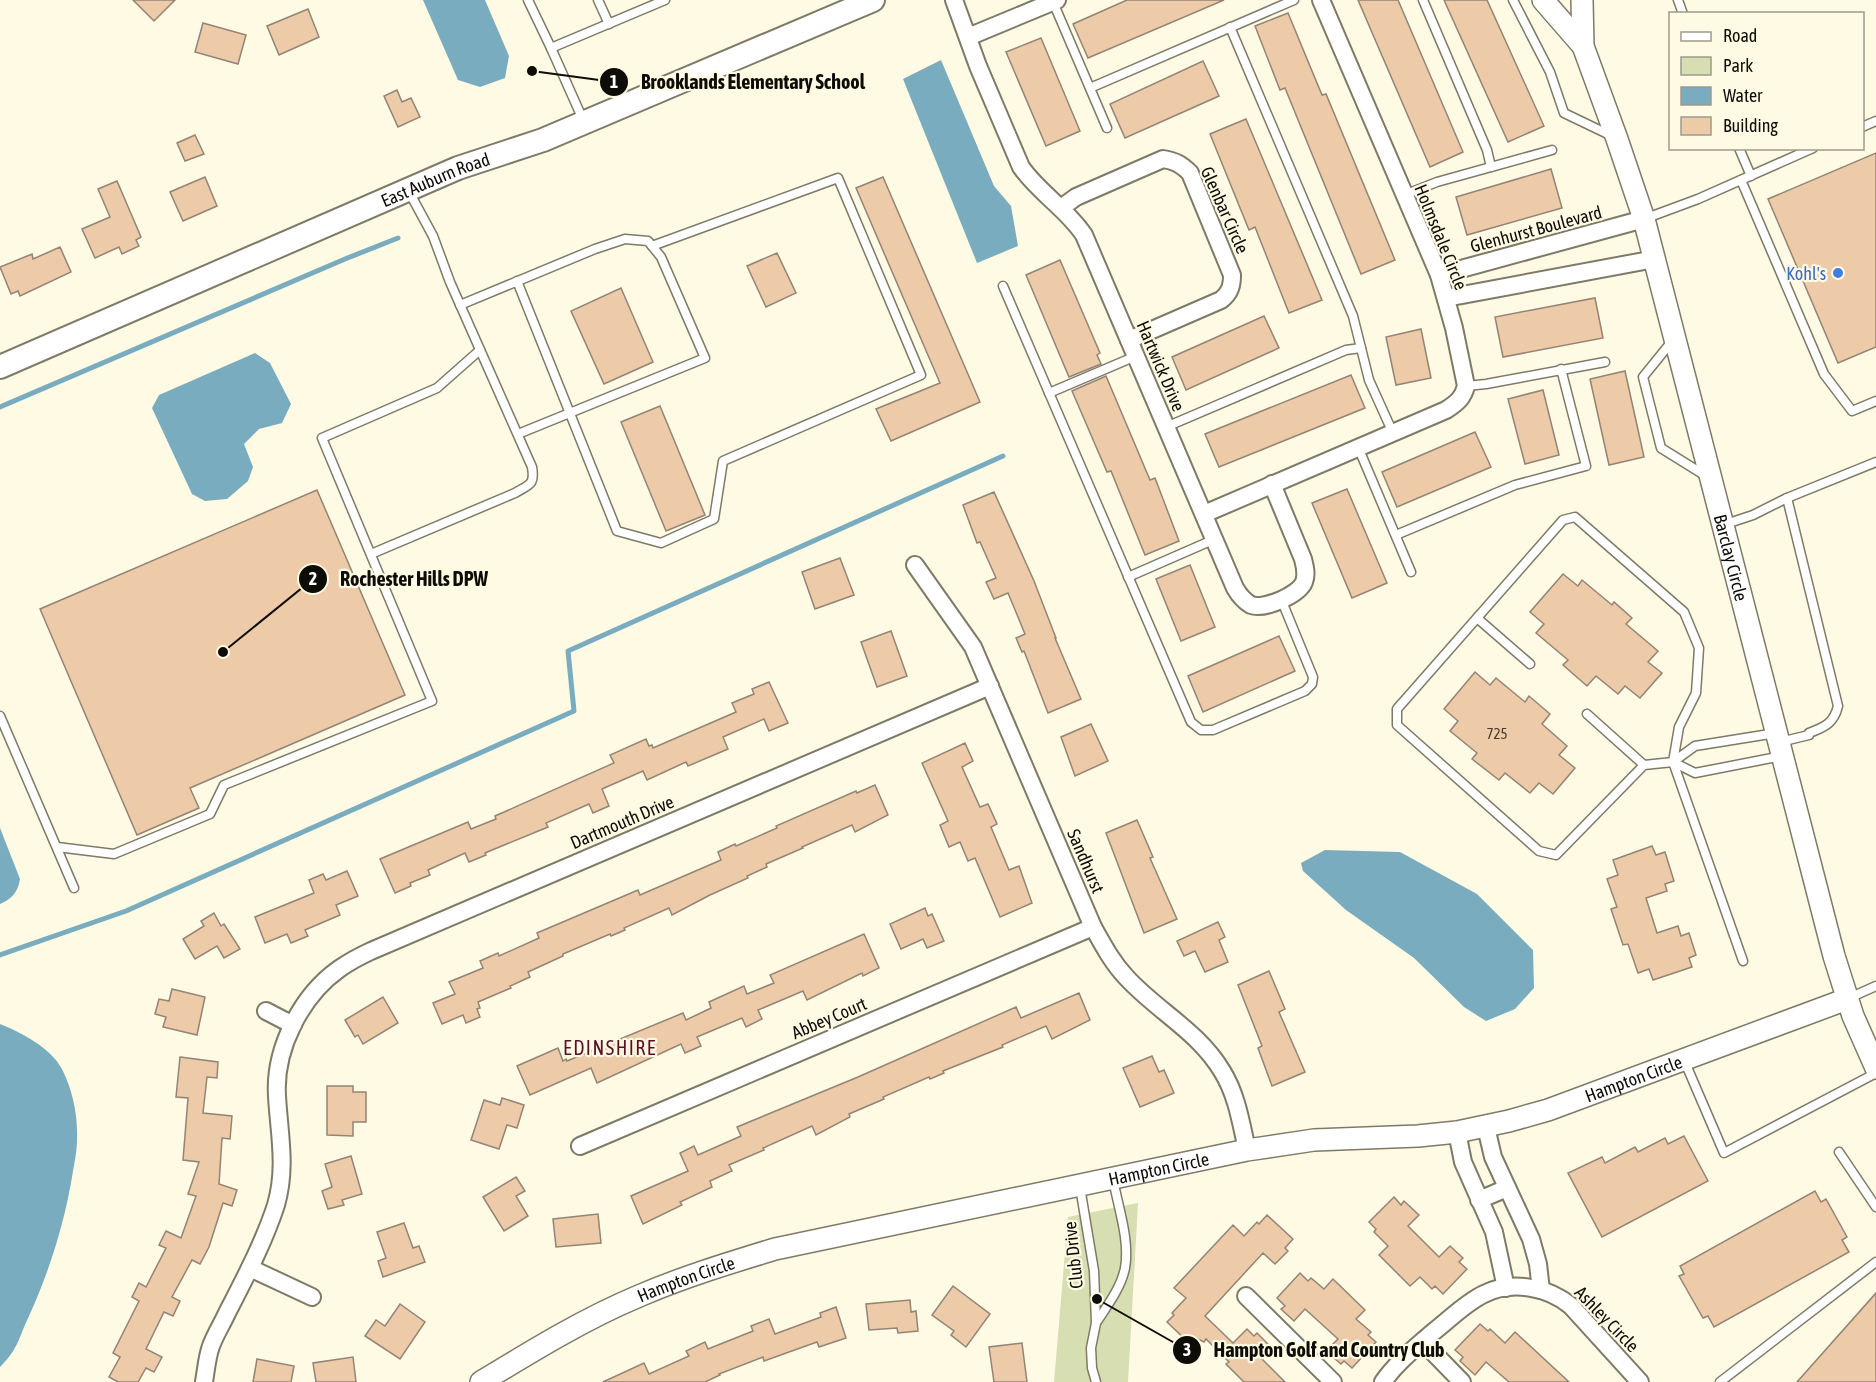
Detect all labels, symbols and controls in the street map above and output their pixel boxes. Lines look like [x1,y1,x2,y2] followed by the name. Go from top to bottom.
[1669,12,1864,150] legend
[1723,25,1757,46] text: Road
[1723,55,1753,76] text: Park
[599,63,877,101] callout: Brooklands Elementary School
[641,70,866,93] text: Brooklands Elementary School
[610,71,618,92] text: 1
[1723,85,1763,106] text: Water
[1723,115,1778,136] text: Building
[377,148,492,211] street label: East Auburn Road
[1197,163,1253,257] street label: Glenbar Circle
[1410,181,1472,293] street label: Holmsdale Circle
[1468,201,1604,257] street label: Glenhurst Boulevard
[1786,263,1826,284] place label: Kohl's
[1831,266,1845,280] marker: Kohl's
[1133,318,1189,414] street label: Hartwick Drive
[1710,512,1753,603] street label: Barclay Circle
[298,560,500,598] callout: Rochester Hills DPW
[340,567,489,590] text: Rochester Hills DPW
[309,568,317,589] text: 2
[1486,725,1508,742] house number: 725
[567,791,677,853] street label: Dartmouth Drive
[1063,826,1109,896] street label: Sandhurst
[788,993,870,1043] street label: Abbey Court
[563,1036,657,1059] district label: EDINSHIRE
[1582,1051,1685,1106] street label: Hampton Circle
[1107,1148,1211,1189] street label: Hampton Circle
[1059,1220,1087,1290] street label: Club Drive
[634,1252,737,1306] street label: Hampton Circle
[1570,1282,1644,1356] street label: Ashley Circle
[1172,1331,1457,1369] callout: Hampton Golf and Country Club
[1214,1338,1444,1361] text: Hampton Golf and Country Club
[1183,1339,1191,1360] text: 3

